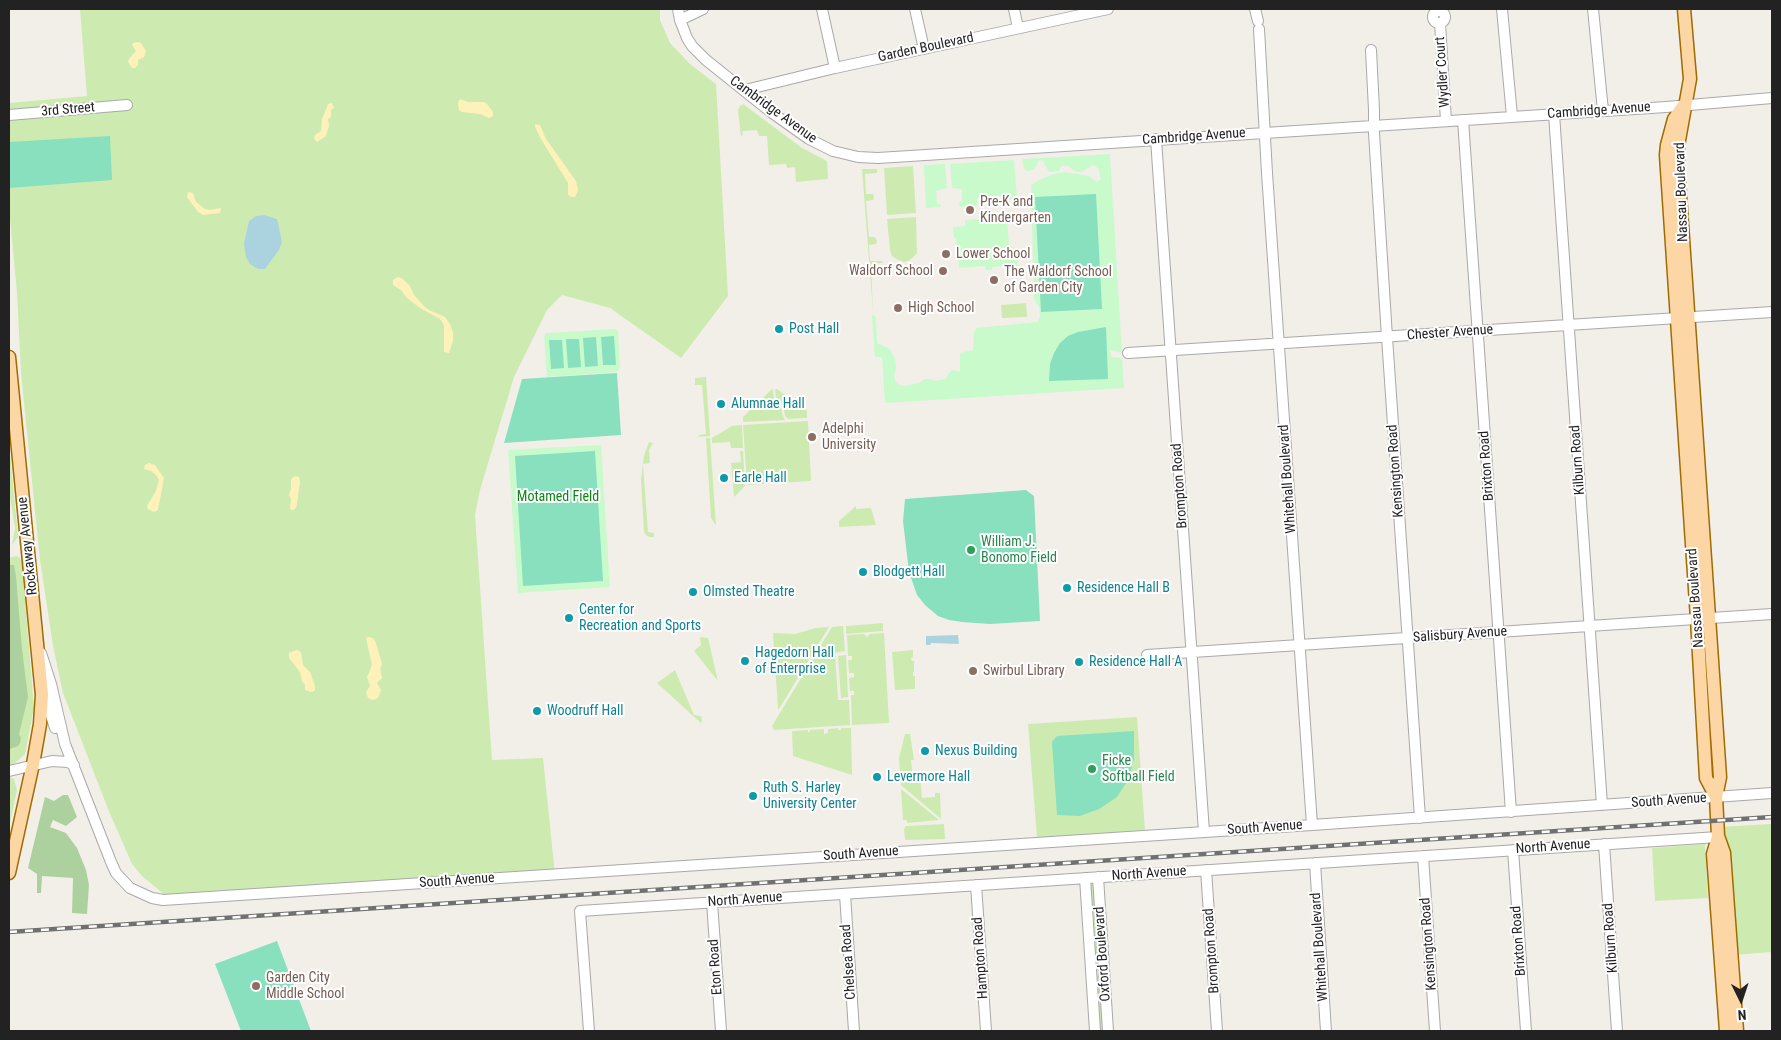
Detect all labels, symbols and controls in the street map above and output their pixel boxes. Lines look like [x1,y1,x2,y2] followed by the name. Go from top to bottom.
[877,30,975,66] street label: Garden Boulevard
[1432,36,1454,108] street label: Wydler Court
[726,73,820,147] street label: Cambridge Avenue
[40,99,96,121] street label: 3rd Street
[1547,99,1651,123] street label: Cambridge Avenue
[1142,125,1246,149] street label: Cambridge Avenue
[1672,142,1692,242] street label: Nassau Boulevard
[980,194,1051,226] place label: Pre-K and Kindergarten
[964,204,976,216] marker: Pre-K and Kindergarten
[956,246,1031,262] place label: Lower School
[940,248,952,260] marker: Lower School
[849,263,933,279] place label: Waldorf School
[1004,264,1112,296] place label: The Waldorf School of Garden City
[937,265,949,277] marker: Waldorf School
[988,274,1000,286] marker: The Waldorf School of Garden City
[908,300,975,316] place label: High School
[892,302,904,314] marker: High School
[789,321,839,337] place label: Post Hall
[1406,322,1494,344] street label: Chester Avenue
[773,323,785,335] marker: Post Hall
[731,396,805,412] place label: Alumnae Hall
[715,398,727,410] marker: Alumnae Hall
[822,421,876,454] place label: Adelphi University
[1276,424,1300,534] street label: Whitehall Boulevard
[1384,424,1408,518] street label: Kensington Road
[1567,424,1589,496] street label: Kilburn Road
[1476,430,1498,502] street label: Brixton Road
[806,431,818,443] marker: Adelphi University
[1169,443,1191,529] street label: Brompton Road
[734,470,787,486] place label: Earle Hall
[718,472,730,484] marker: Earle Hall
[517,489,599,505] park label: Motamed Field
[14,496,42,596] street label: Rockaway Avenue
[981,534,1057,566] place label: William J. Bonomo Field
[965,544,977,556] marker: William J. Bonomo Field
[1684,548,1708,648] street label: Nassau Boulevard
[873,564,945,580] place label: Blodgett Hall
[857,566,869,578] marker: Blodgett Hall
[1077,580,1170,596] place label: Residence Hall B
[1061,582,1073,594] marker: Residence Hall B
[703,584,795,600] place label: Olmsted Theatre
[687,586,699,598] marker: Olmsted Theatre
[579,602,701,634] place label: Center for Recreation and Sports
[563,612,575,624] marker: Center for Recreation and Sports
[1412,623,1508,647] street label: Salisbury Avenue
[755,645,834,678] place label: Hagedorn Hall of Enterprise
[1089,654,1182,670] place label: Residence Hall A
[739,655,751,667] marker: Hagedorn Hall of Enterprise
[1073,656,1085,668] marker: Residence Hall A
[983,663,1065,679] place label: Swirbul Library
[967,665,979,677] marker: Swirbul Library
[547,703,623,719] place label: Woodruff Hall
[531,705,543,717] marker: Woodruff Hall
[935,743,1017,759] place label: Nexus Building
[919,745,931,757] marker: Nexus Building
[1102,753,1175,786] place label: Ficke Softball Field
[1086,763,1098,775] marker: Ficke Softball Field
[887,769,970,785] place label: Levermore Hall
[871,771,883,783] marker: Levermore Hall
[763,780,857,812] place label: Ruth S. Harley University Center
[747,790,759,802] marker: Ruth S. Harley University Center
[1631,790,1707,812] street label: South Avenue
[1227,817,1303,839] street label: South Avenue
[1515,836,1591,858] street label: North Avenue
[823,843,899,865] street label: South Avenue
[1111,863,1187,885] street label: North Avenue
[419,870,495,892] street label: South Avenue
[707,889,783,911] street label: North Avenue
[1308,892,1332,1002] street label: Whitehall Boulevard
[1417,897,1441,991] street label: Kensington Road
[1600,902,1622,974] street label: Kilburn Road
[1508,905,1530,977] street label: Brixton Road
[1091,906,1115,1002] street label: Oxford Boulevard
[1201,908,1223,994] street label: Brompton Road
[970,917,992,999] street label: Hampton Road
[838,924,860,1000] street label: Chelsea Road
[706,938,726,996] street label: Eton Road
[266,970,344,1002] place label: Garden City Middle School
[1716,975,1766,1025] north arrow
[250,980,262,992] marker: Garden City Middle School
[1737,1007,1747,1023] text: N

